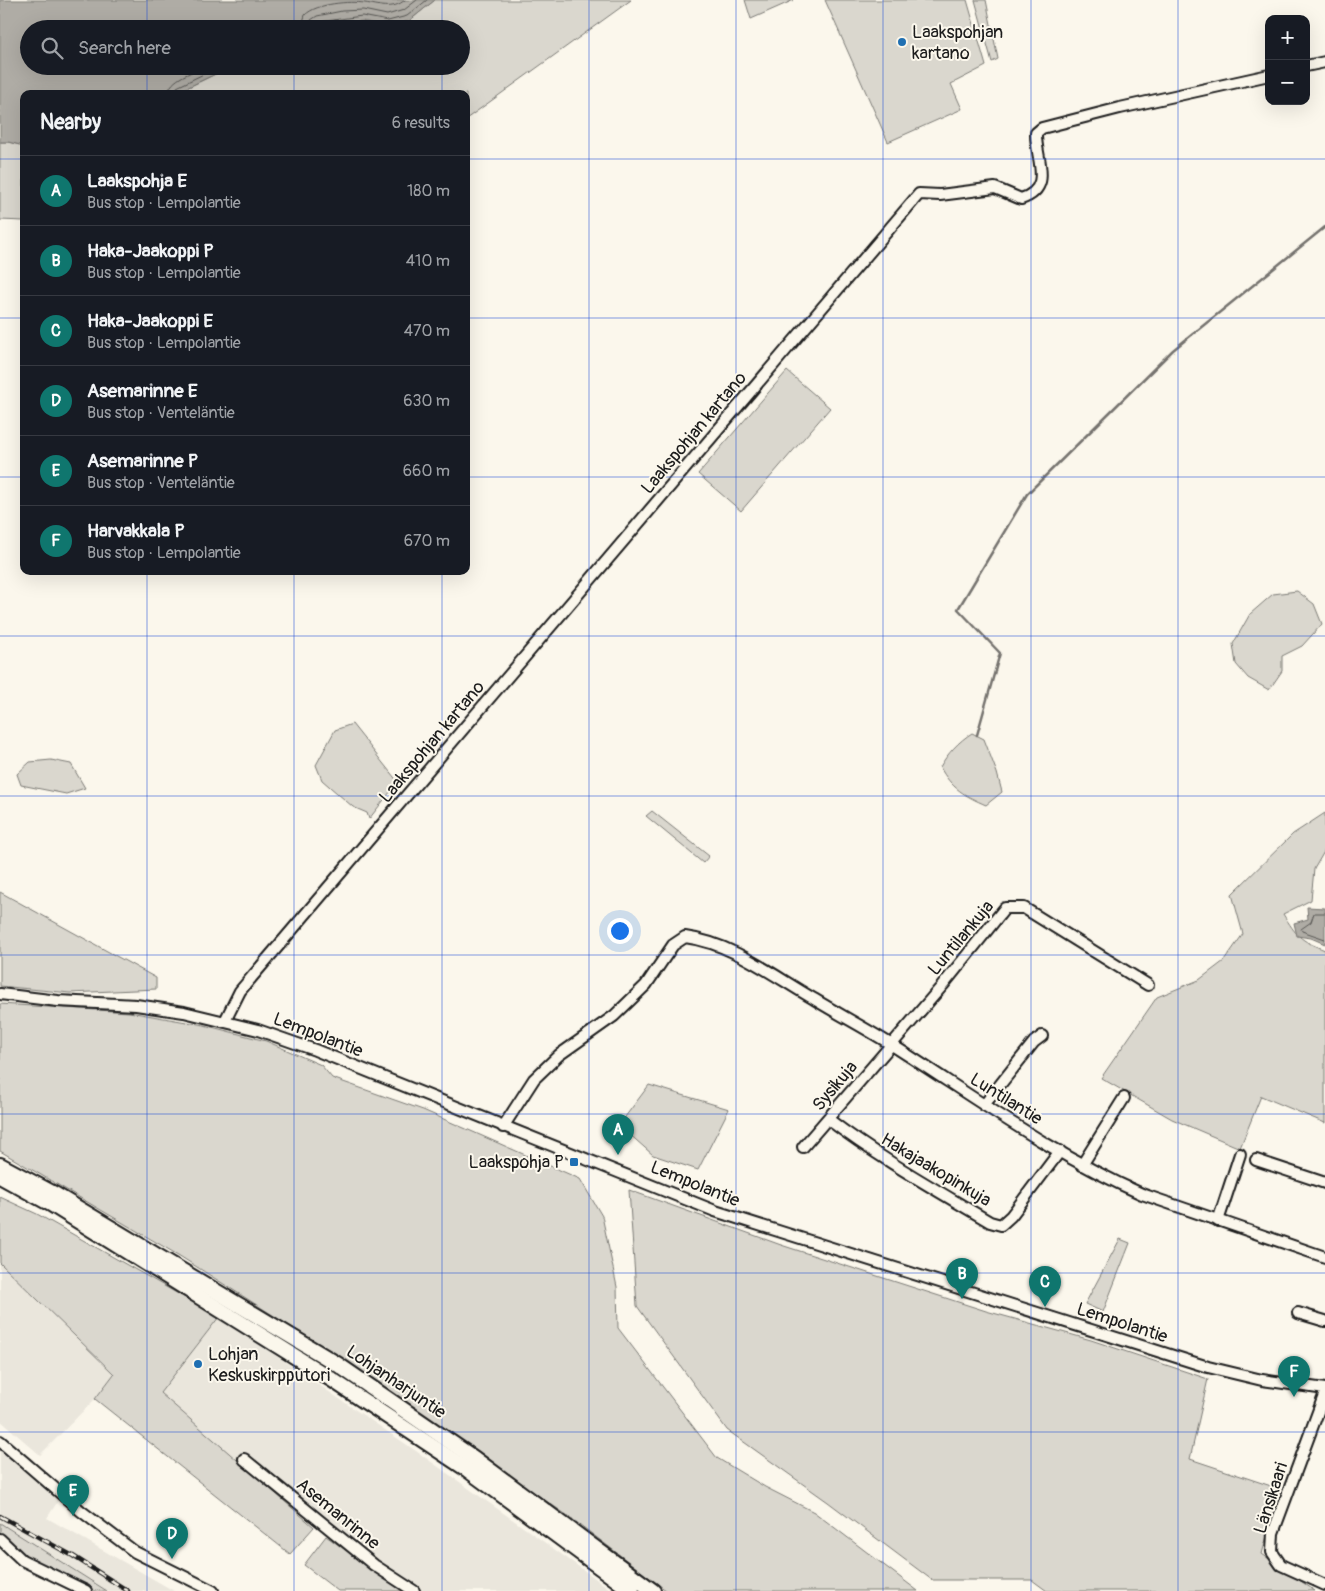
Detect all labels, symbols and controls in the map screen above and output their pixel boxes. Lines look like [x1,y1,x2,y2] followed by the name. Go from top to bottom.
[1265,15,1310,105] map controls
[1265,15,1310,60] button: +
[20,20,470,75] search box
[912,21,1003,65] place label: Laakspohjan kartano
[38,34,66,62] icon: search
[78,36,171,60] text: Search here
[896,36,908,48] marker: Laakspohjan kartano
[1265,60,1310,105] button: −
[40,109,101,136] text: Nearby
[392,113,450,133] text: 6 results
[87,169,187,193] text: Laakspohja E
[51,181,61,201] text: A
[407,181,450,201] text: 180 m
[87,193,241,213] text: Bus stop · Lempolantie
[87,239,214,263] text: Haka-Jaakoppi P
[51,251,61,271] text: B
[406,251,450,271] text: 410 m
[87,263,241,283] text: Bus stop · Lempolantie
[87,309,213,333] text: Haka-Jaakoppi E
[51,321,61,341] text: C
[404,321,450,341] text: 470 m
[87,333,241,353] text: Bus stop · Lempolantie
[636,367,752,499] street label: Laakspohjan kartano
[87,379,198,403] text: Asemarinne E
[51,391,61,411] text: D
[403,391,450,411] text: 630 m
[87,403,235,423] text: Bus stop · Venteläntie
[87,449,198,473] text: Asemarinne P
[52,461,60,481] text: E
[403,461,450,481] text: 660 m
[87,473,235,493] text: Bus stop · Venteläntie
[87,519,185,543] text: Harvakkala P
[51,531,61,551] text: F
[404,531,450,551] text: 670 m
[87,543,241,563] text: Bus stop · Lempolantie
[374,676,490,808] street label: Laakspohjan kartano
[923,896,999,980] street label: Luntilankuja
[607,918,633,944] your location
[270,1007,366,1063] street label: Lempolantie
[807,1056,863,1116] street label: Sysikuja
[966,1068,1047,1130] street label: Luntilantie
[602,1114,634,1155] pin: A
[877,1128,995,1212] street label: Hakajaakopinkuja
[469,1151,564,1174] place label: Laakspohja P
[568,1156,580,1168] marker: Laakspohja P
[647,1156,743,1212] street label: Lempolantie
[946,1258,978,1299] pin: B
[1029,1266,1061,1307] pin: C
[1074,1297,1171,1349] street label: Lempolantie
[342,1340,451,1424] street label: Lohjanharjuntie
[208,1343,330,1387] place label: Lohjan Keskuskirpputori
[1278,1356,1310,1397] pin: F
[192,1358,204,1370] marker: Lohjan Keskuskirpputori
[1249,1459,1293,1537] street label: Länsikaari
[291,1473,385,1555] street label: Asemanrinne
[57,1475,89,1516] pin: E
[156,1518,188,1559] pin: D

